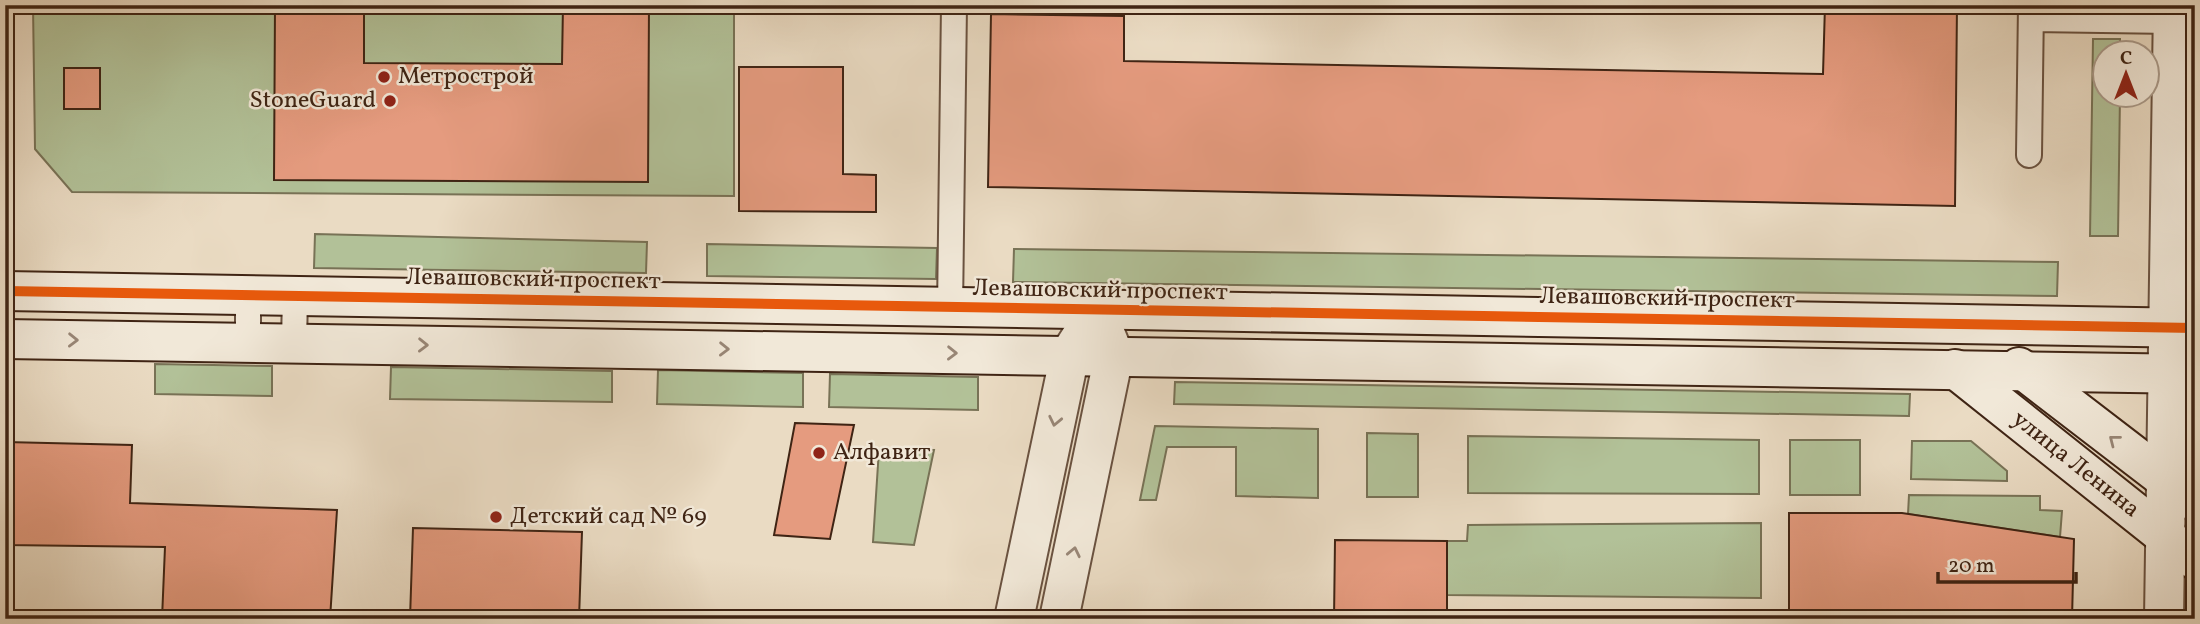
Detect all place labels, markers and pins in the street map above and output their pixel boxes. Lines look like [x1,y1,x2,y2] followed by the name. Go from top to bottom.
[398,60,534,94] place label: Метрострой
[376,69,392,85] marker: Метрострой
[249,84,376,118] place label: StoneGuard
[382,93,398,109] marker: StoneGuard
[833,436,930,470] place label: Алфавит
[811,445,827,461] marker: Алфавит
[510,500,707,534] place label: Детский сад № 69
[488,509,504,525] marker: Детский сад № 69

